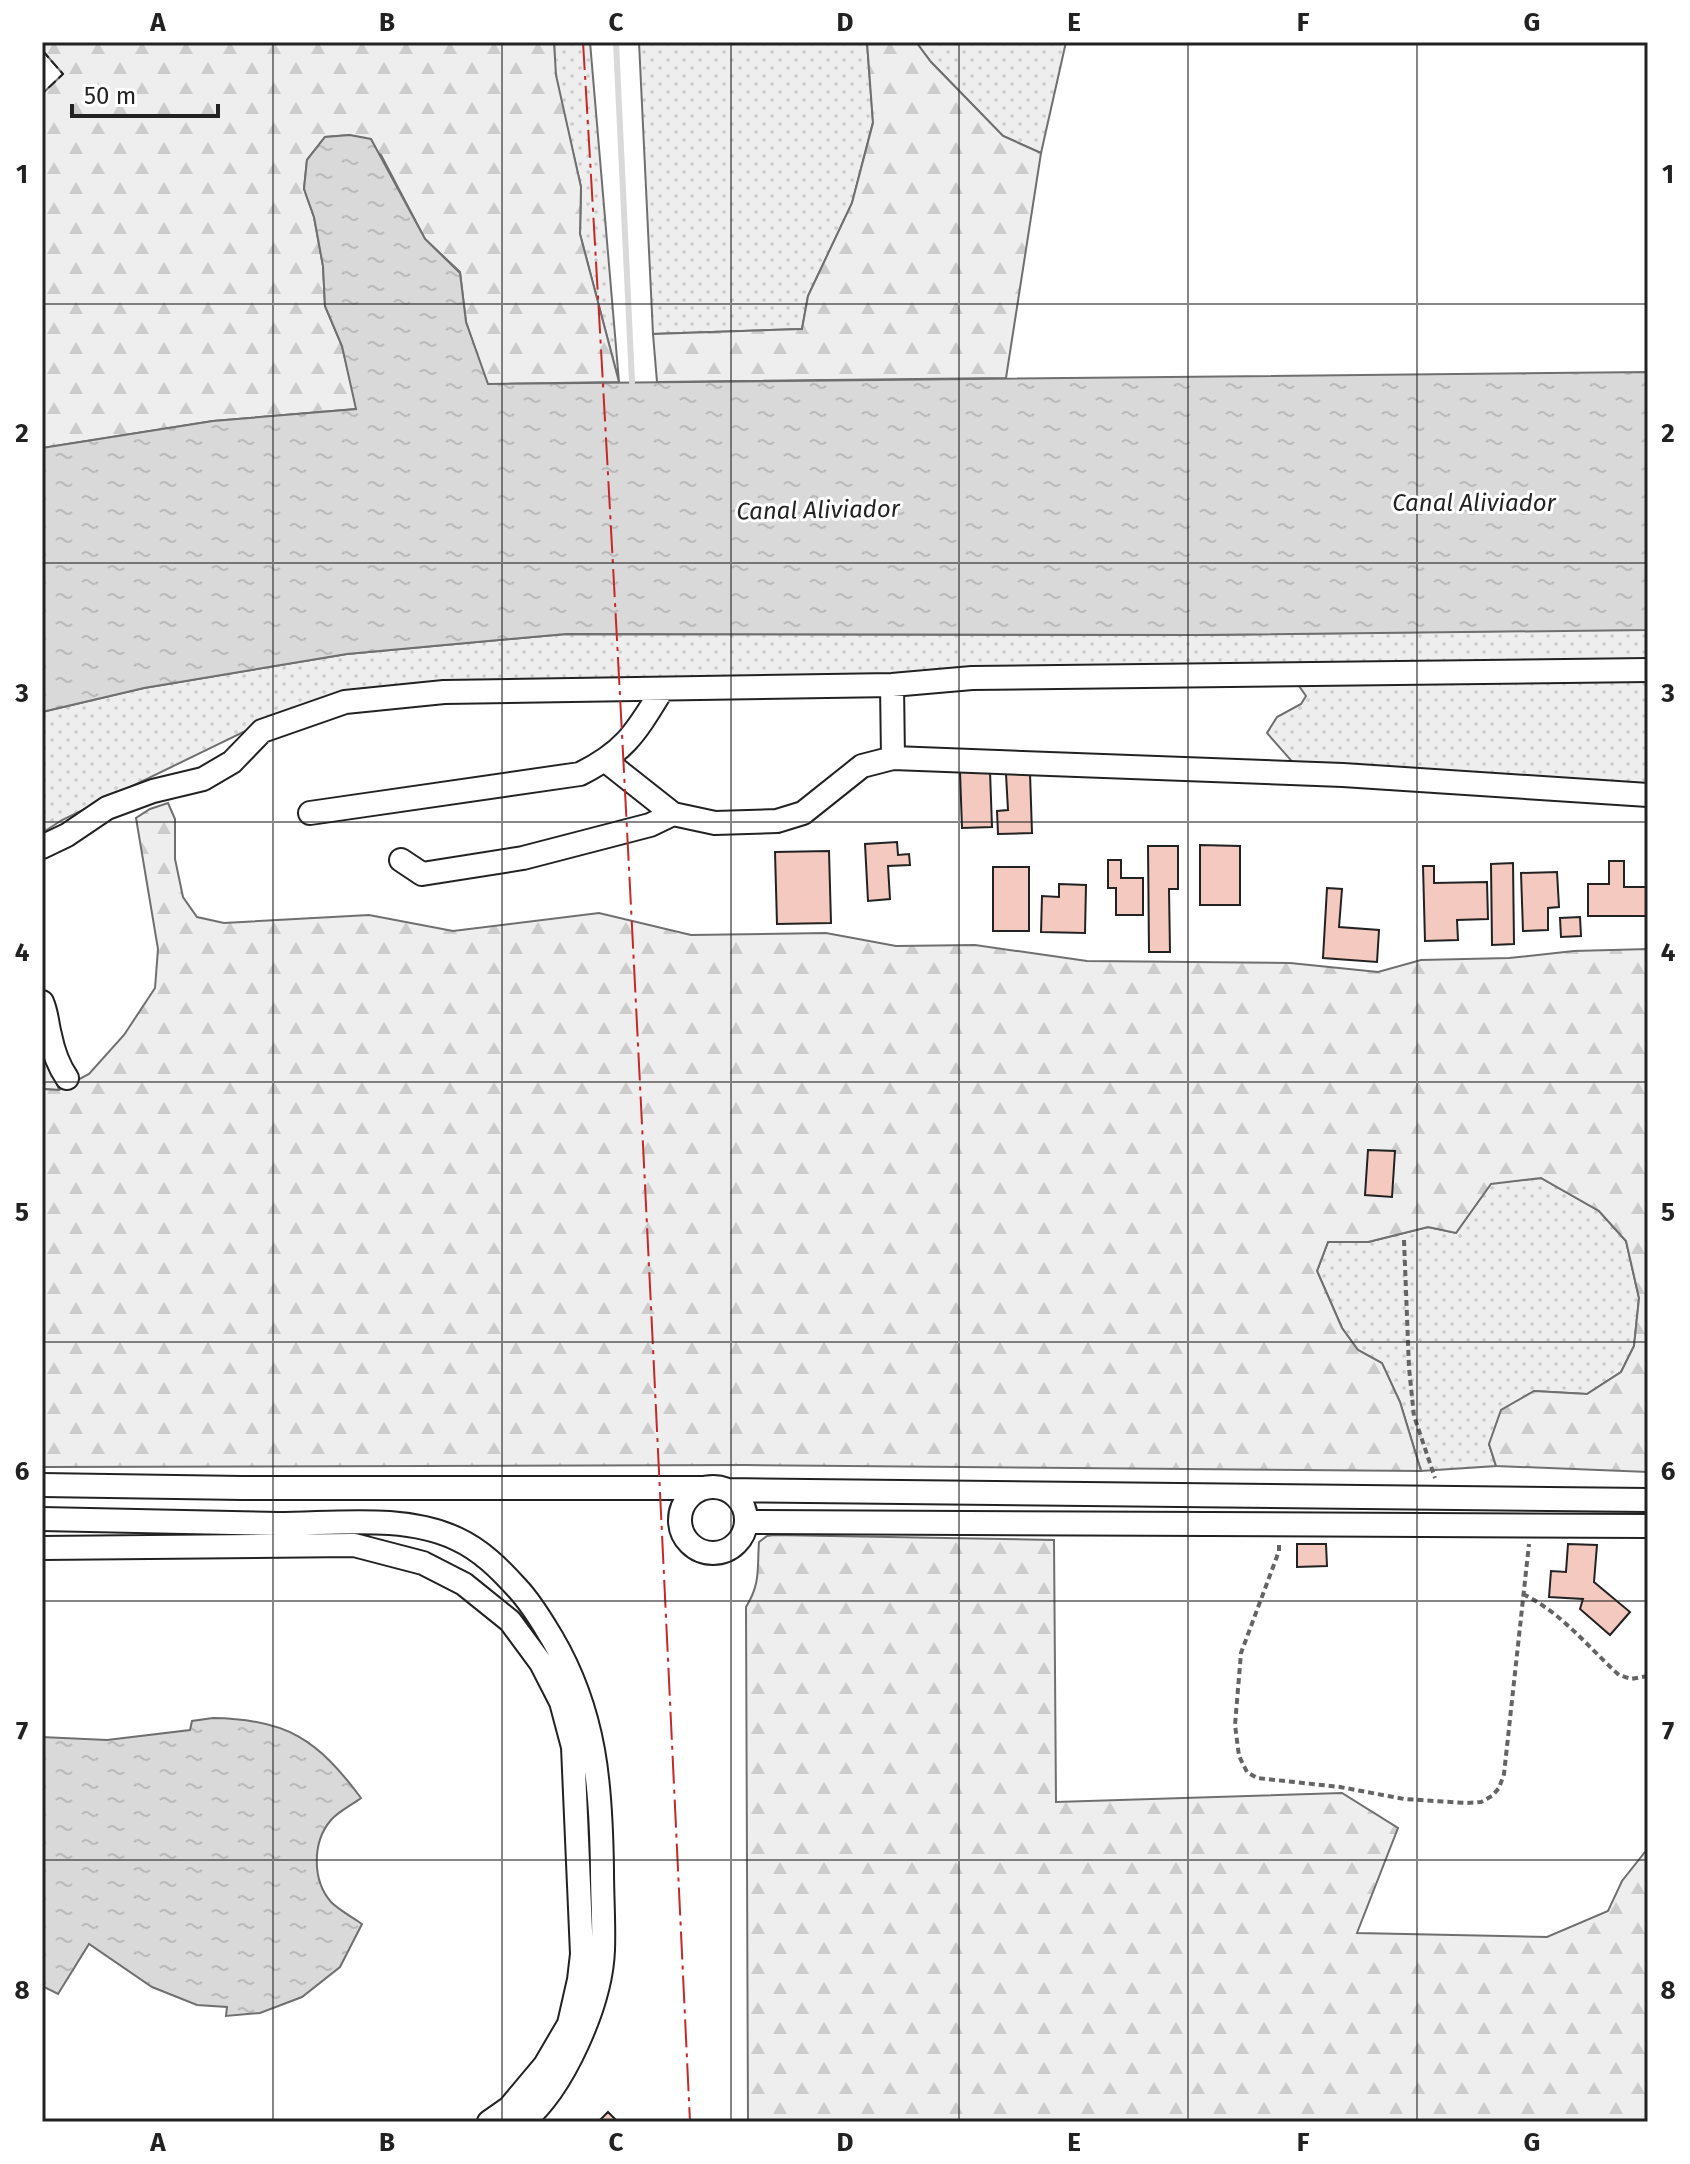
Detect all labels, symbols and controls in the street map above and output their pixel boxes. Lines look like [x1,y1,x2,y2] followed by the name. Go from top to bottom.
[149,7,166,38] text: A
[379,7,395,38] text: B
[609,7,624,38] text: C
[837,7,854,38] text: D
[1067,7,1081,38] text: E
[1297,7,1310,38] text: F
[1524,7,1540,38] text: G
[72,68,218,118] scale bar
[84,82,136,110] text: 50 m
[16,159,28,190] text: 1
[1662,159,1674,190] text: 1
[15,418,29,449] text: 2
[1661,418,1675,449] text: 2
[1392,489,1557,517] water label: Canal Aliviador
[736,495,901,525] water label: Canal Aliviador
[14,678,29,709] text: 3
[1660,678,1675,709] text: 3
[15,937,30,968] text: 4
[1661,937,1676,968] text: 4
[15,1197,29,1228] text: 5
[1661,1197,1675,1228] text: 5
[15,1456,30,1487] text: 6
[1661,1456,1676,1487] text: 6
[16,1716,28,1747] text: 7
[1662,1716,1674,1747] text: 7
[14,1975,30,2006] text: 8
[1660,1975,1676,2006] text: 8
[149,2127,166,2158] text: A
[379,2127,395,2158] text: B
[609,2127,624,2158] text: C
[837,2127,854,2158] text: D
[1067,2127,1081,2158] text: E
[1297,2127,1310,2158] text: F
[1524,2127,1540,2158] text: G

